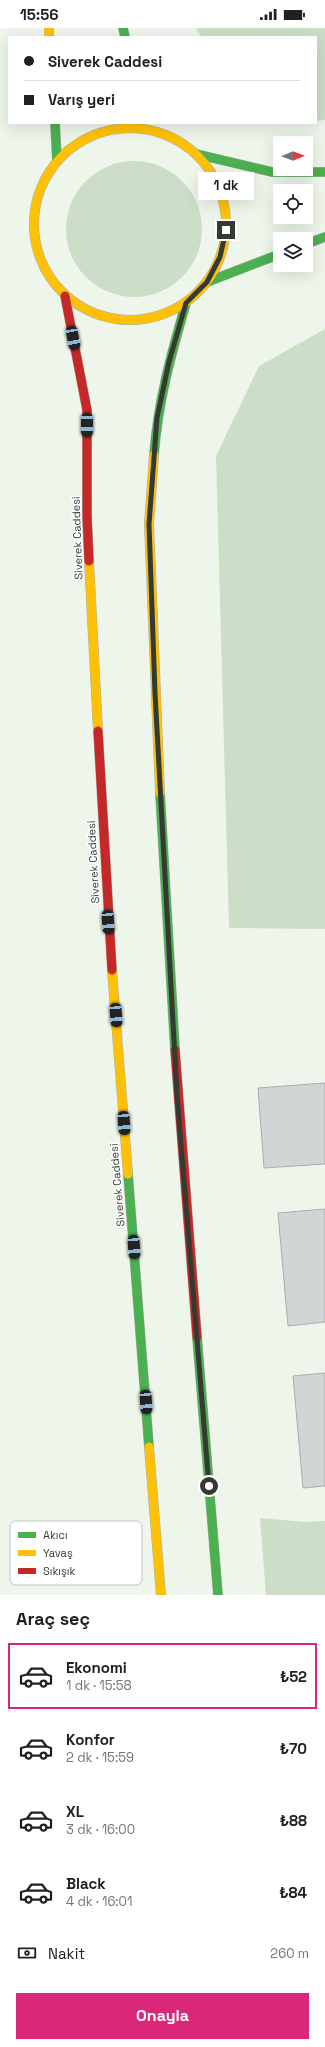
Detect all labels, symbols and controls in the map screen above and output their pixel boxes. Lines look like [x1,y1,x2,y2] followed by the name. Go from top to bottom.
[20,5,59,24] text: 15:56
[48,52,162,71] text: Siverek Caddesi
[48,90,115,109] text: Varış yeri
[273,136,313,176] north arrow
[273,136,313,272] map controls
[198,172,254,200] callout: 1 dk
[214,177,238,194] text: 1 dk
[273,184,313,224] button: locate
[217,221,235,239] route end
[273,232,313,272] button: layers
[65,325,81,351] car
[81,413,93,437] car
[69,496,85,580] street label: Siverek Caddesi
[84,820,102,904] street label: Siverek Caddesi
[101,910,115,934] car
[109,1003,123,1027] car
[117,1111,131,1135] car
[106,1143,128,1227] street label: Siverek Caddesi
[127,1235,141,1259] car
[139,1390,153,1414] car
[200,1477,218,1495] route start
[10,1521,142,1585] legend
[43,1528,68,1542] text: Akıcı
[43,1546,73,1560] text: Yavaş
[43,1564,76,1578] text: Sıkışık
[16,1607,90,1630] text: Araç seç
[18,1658,54,1694] icon: car
[66,1658,127,1677] text: Ekonomi
[280,1667,307,1686] text: ₺52
[66,1677,132,1694] text: 1 dk · 15:58
[18,1730,54,1766] icon: car
[66,1730,115,1749] text: Konfor
[280,1739,307,1758] text: ₺70
[66,1749,134,1766] text: 2 dk · 15:59
[18,1802,54,1838] icon: car
[66,1802,84,1821] text: XL
[280,1811,307,1830] text: ₺88
[66,1821,135,1838] text: 3 dk · 16:00
[18,1874,54,1910] icon: car
[66,1874,106,1893] text: Black
[279,1883,307,1902] text: ₺84
[66,1893,132,1910] text: 4 dk · 16:01
[16,1942,38,1964] icon: cash
[48,1944,85,1963] text: Nakit
[270,1945,309,1962] text: 260 m
[16,1993,309,2039] button: Onayla

